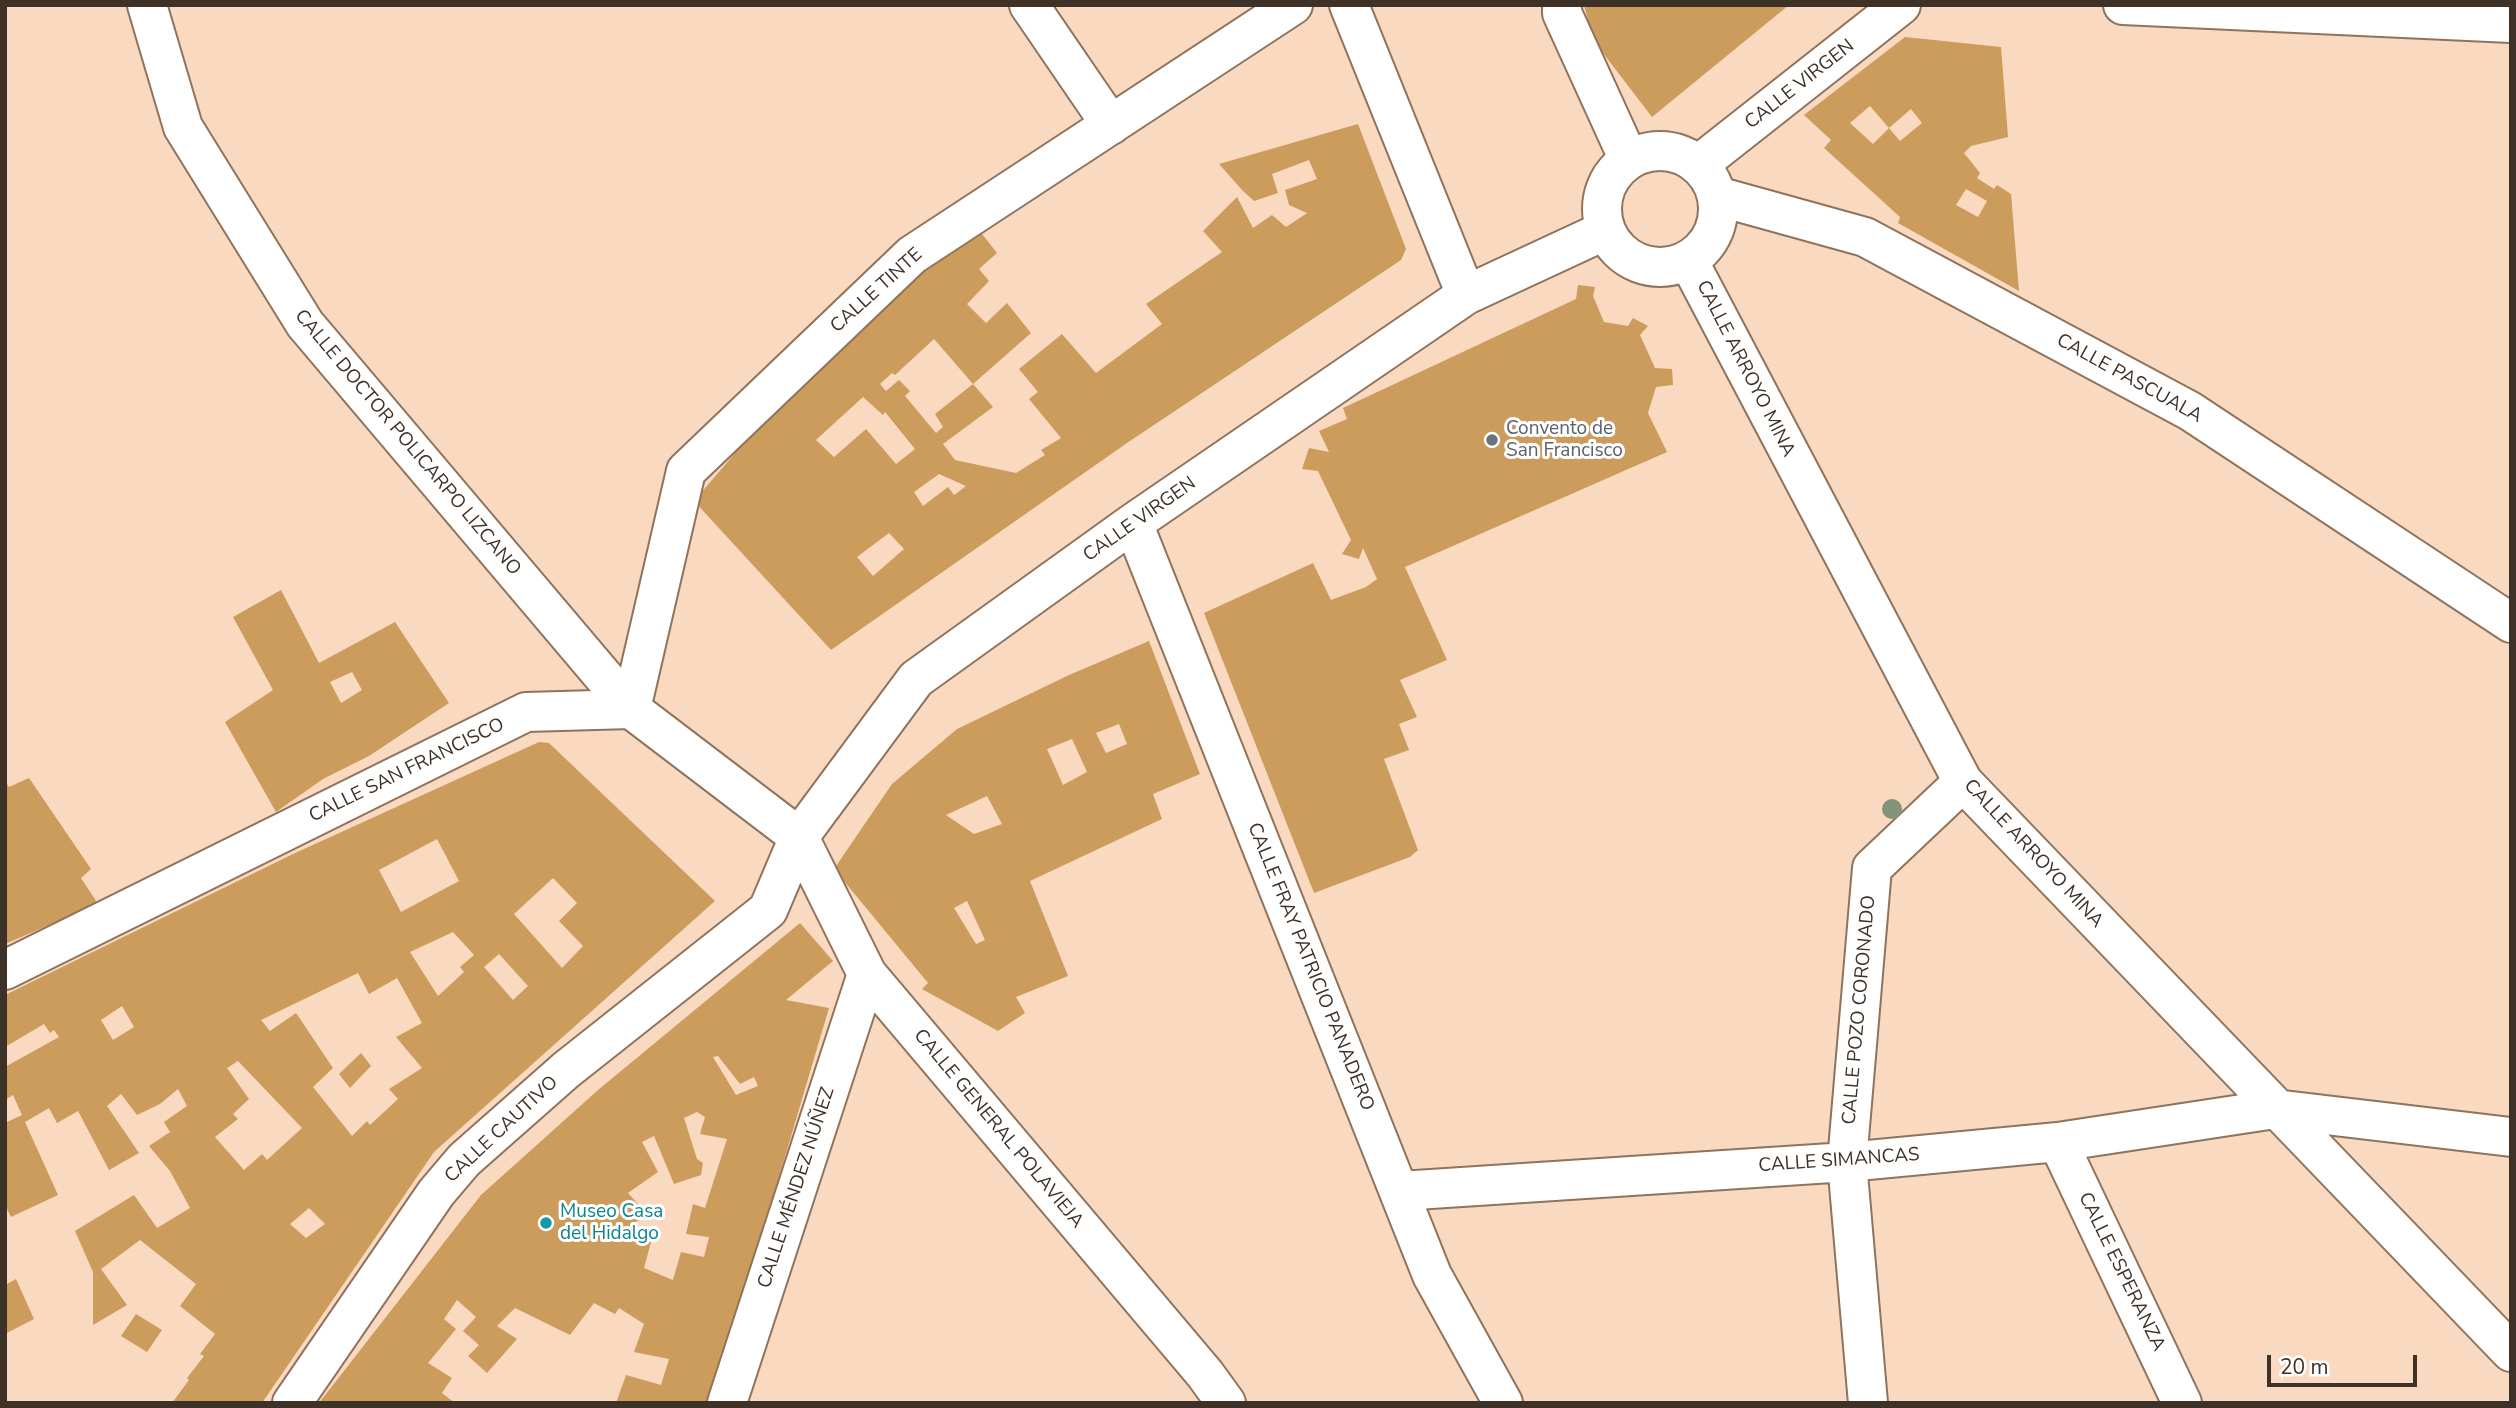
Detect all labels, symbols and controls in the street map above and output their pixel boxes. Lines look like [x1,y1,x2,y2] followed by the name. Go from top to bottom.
[1741,35,1859,135] street label: CALLE VIRGEN
[826,244,928,338] street label: CALLE TINTE
[1691,277,1799,461] street label: CALLE ARROYO MINA
[289,305,525,581] street label: CALLE DOCTOR POLICARPO LIZCANO
[2052,329,2206,429] street label: CALLE PASCUALA
[1506,418,1623,462] place label: Convento de San Francisco
[1484,432,1500,448] marker: Convento de San Francisco
[1079,473,1201,567] street label: CALLE VIRGEN
[306,714,508,828] street label: CALLE SAN FRANCISCO
[1958,775,2108,933] street label: CALLE ARROYO MINA
[1242,820,1378,1114] street label: CALLE FRAY PATRICIO PANADERO
[1839,894,1881,1126] street label: CALLE POZO CORONADO
[908,1025,1088,1233] street label: CALLE GENERAL POLAVIEJA
[441,1072,563,1188] street label: CALLE CAUTIVO
[754,1085,840,1291] street label: CALLE MÉNDEZ NÚÑEZ
[1758,1144,1920,1178] street label: CALLE SIMANCAS
[2073,1189,2169,1355] street label: CALLE ESPERANZA
[560,1201,663,1245] place label: Museo Casa del Hidalgo
[538,1215,554,1231] marker: Museo Casa del Hidalgo
[2271,1342,2422,1386] scale bar
[2280,1353,2329,1381] text: 20 m

